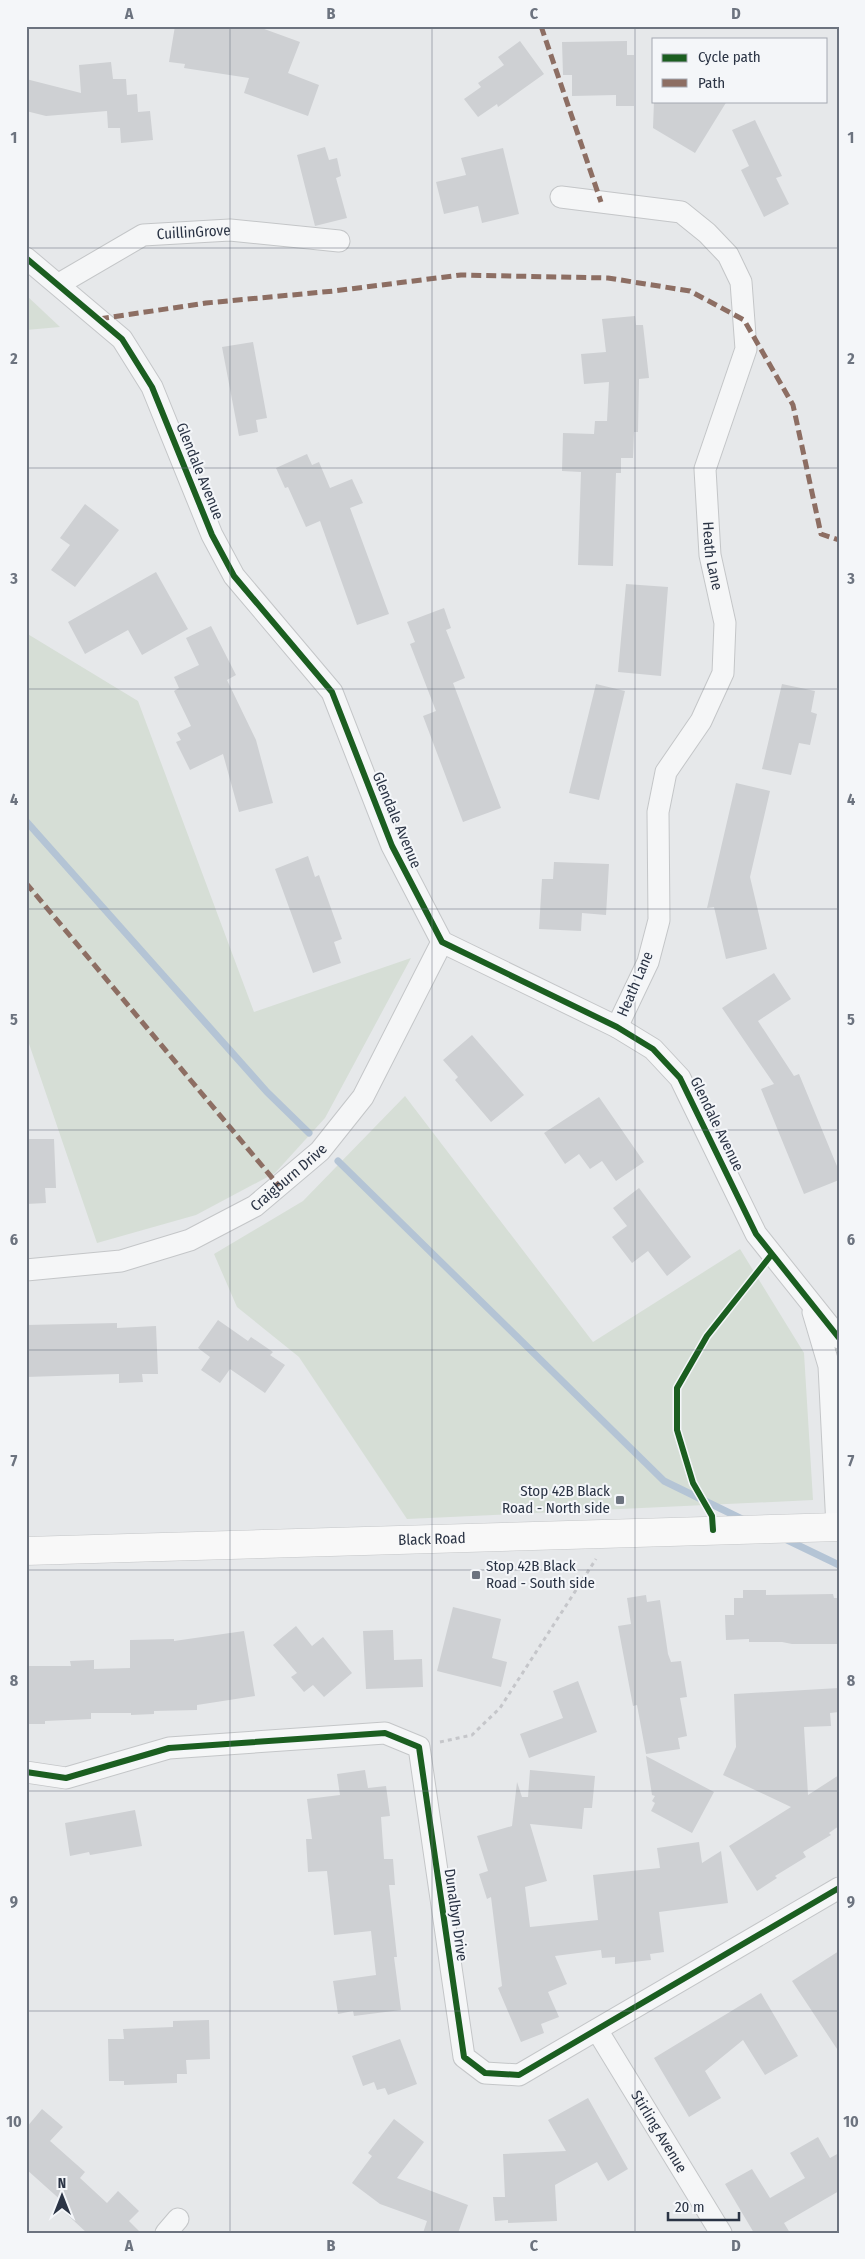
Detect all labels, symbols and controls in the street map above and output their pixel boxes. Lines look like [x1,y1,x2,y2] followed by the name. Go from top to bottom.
[124,4,134,23] text: A
[327,4,336,23] text: B
[530,4,539,23] text: C
[731,4,741,23] text: D
[652,38,828,102] legend
[698,48,761,66] text: Cycle path
[698,74,725,92] text: Path
[11,128,17,147] text: 1
[848,128,854,147] text: 1
[156,221,231,243] street label: CuillinGrove
[9,349,18,368] text: 2
[846,349,855,368] text: 2
[172,420,228,522] street label: Glendale Avenue
[699,521,726,592] street label: Heath Lane
[9,569,18,588] text: 3
[846,569,855,588] text: 3
[369,769,425,871] street label: Glendale Avenue
[10,790,18,809] text: 4
[847,790,855,809] text: 4
[613,949,657,1019] street label: Heath Lane
[10,1010,18,1029] text: 5
[847,1010,855,1029] text: 5
[686,1074,748,1174] street label: Glendale Avenue
[247,1140,331,1215] street label: Craigburn Drive
[10,1230,18,1249] text: 6
[847,1230,855,1249] text: 6
[11,1451,18,1470] text: 7
[848,1451,855,1470] text: 7
[502,1482,610,1517] place label: Stop 42B Black Road - North side
[614,1494,626,1506] marker: Stop 42B Black Road - North side
[398,1529,466,1549] street label: Black Road
[486,1557,595,1592] place label: Stop 42B Black Road - South side
[470,1569,482,1581] marker: Stop 42B Black Road - South side
[10,1671,19,1690] text: 8
[847,1671,856,1690] text: 8
[441,1867,471,1963] street label: Dunalbyn Drive
[10,1892,18,1911] text: 9
[847,1892,855,1911] text: 9
[627,2087,691,2176] street label: Stirling Avenue
[6,2112,22,2131] text: 10
[843,2112,859,2131] text: 10
[38,2172,88,2222] north arrow
[58,2175,66,2192] text: N
[668,2189,739,2221] scale bar
[675,2198,705,2216] text: 20 m
[124,2236,134,2255] text: A
[327,2236,336,2255] text: B
[530,2236,539,2255] text: C
[731,2236,741,2255] text: D

